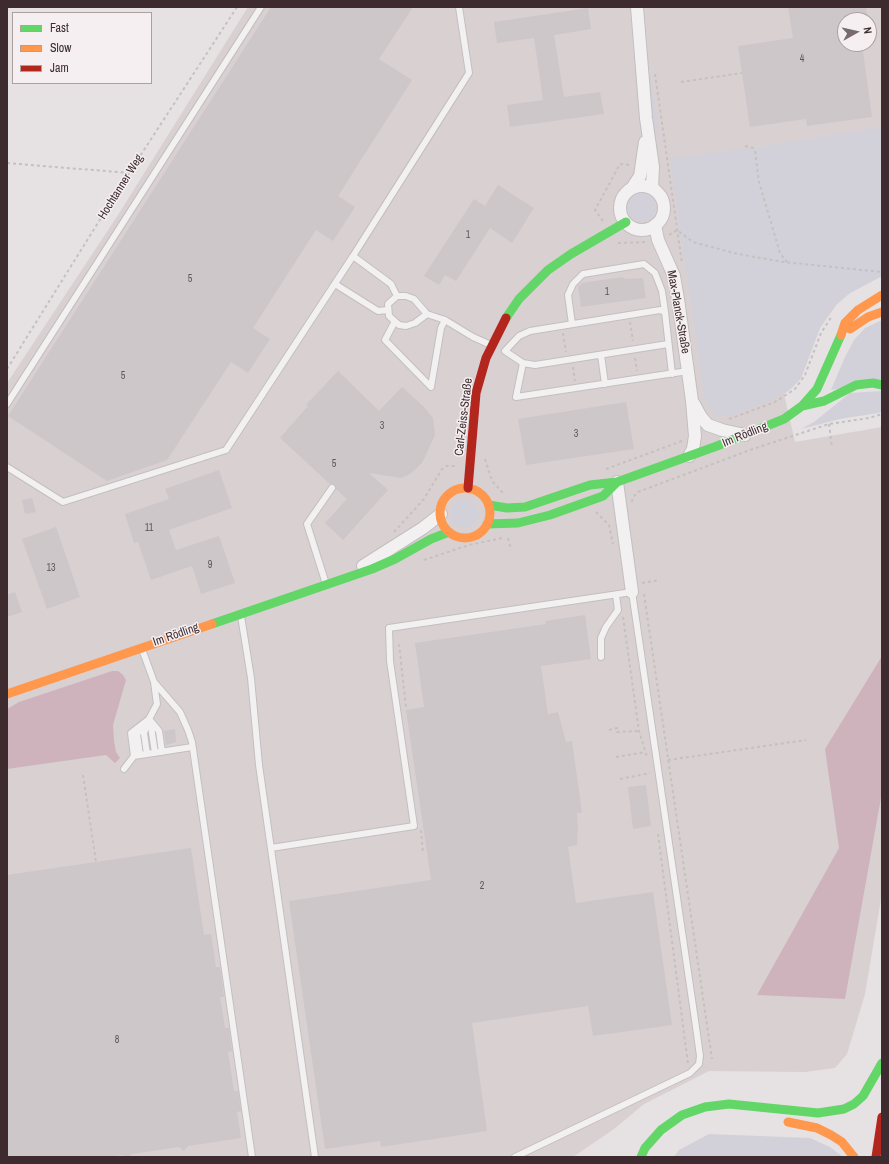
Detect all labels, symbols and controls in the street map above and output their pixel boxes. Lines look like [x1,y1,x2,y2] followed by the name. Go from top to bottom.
[12,12,152,84] legend
[837,12,877,52] north arrow
[50,20,69,36] text: Fast
[861,26,875,35] text: N
[50,40,71,56] text: Slow
[800,53,804,65] house number: 4
[50,60,69,76] text: Jam
[95,152,147,222] street label: Hochtanner Weg
[466,229,470,241] house number: 1
[664,269,692,355] street label: Max-Planck-Straße
[188,273,192,285] house number: 5
[605,286,609,298] house number: 1
[121,370,125,382] house number: 5
[452,377,476,457] street label: Carl-Zeiss-Straße
[720,419,770,451] street label: Im Rödling
[380,420,384,432] house number: 3
[574,428,578,440] house number: 3
[332,458,336,470] house number: 5
[145,522,153,534] house number: 11
[208,559,212,571] house number: 9
[46,562,56,574] house number: 13
[151,620,201,650] street label: Im Rödling
[480,880,484,892] house number: 2
[115,1034,119,1046] house number: 8

